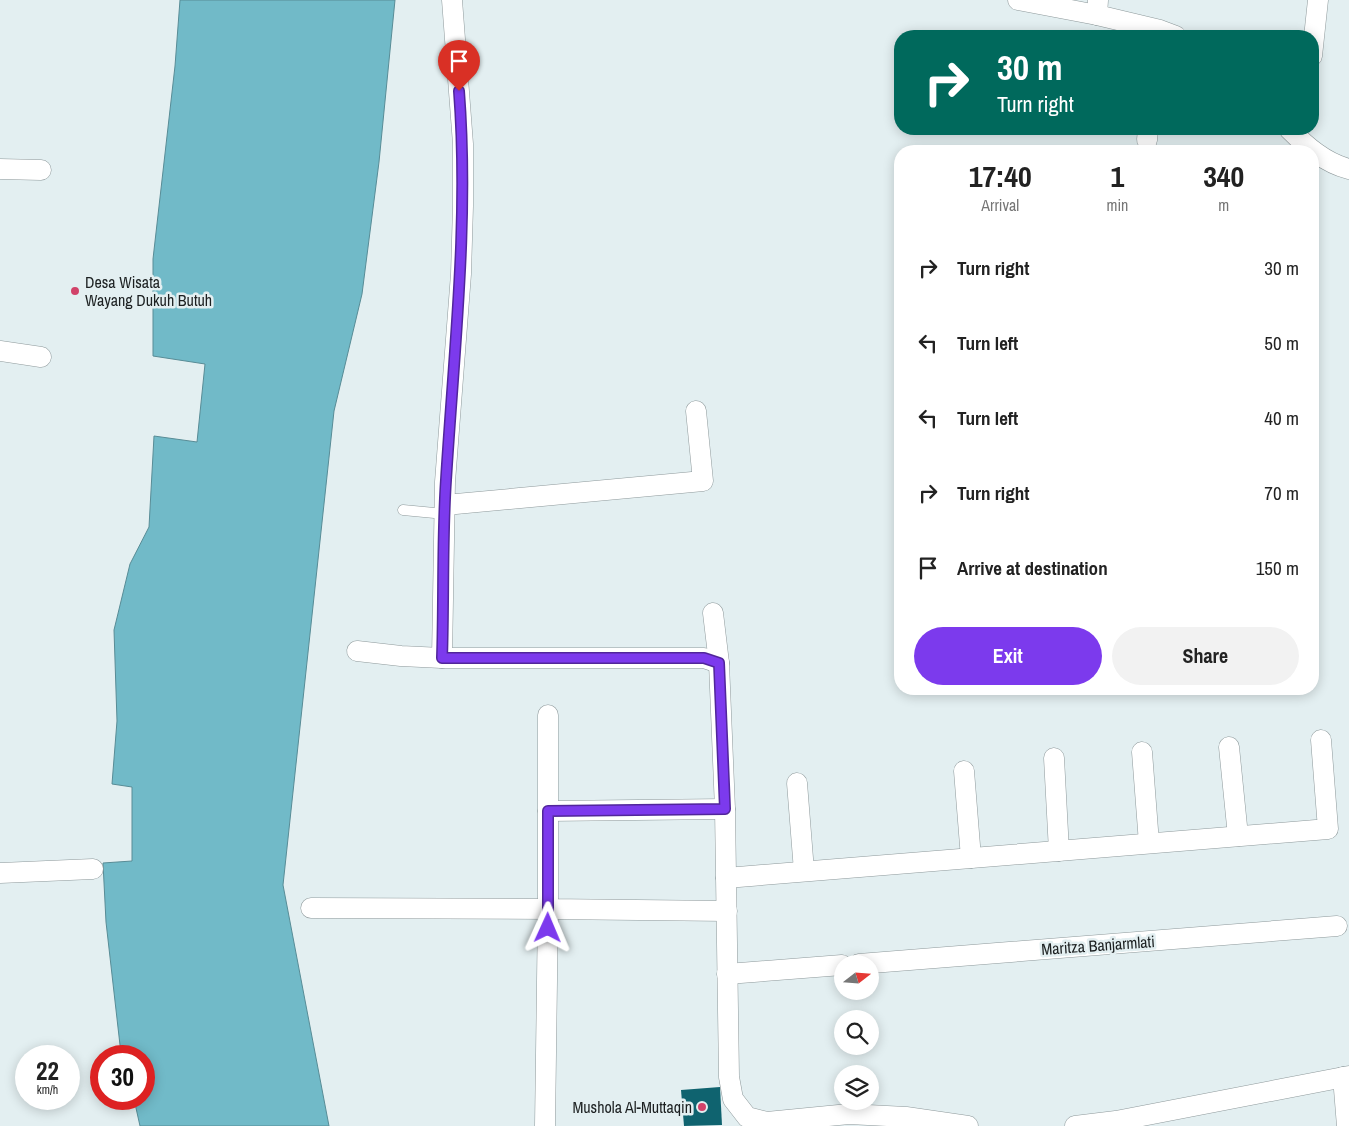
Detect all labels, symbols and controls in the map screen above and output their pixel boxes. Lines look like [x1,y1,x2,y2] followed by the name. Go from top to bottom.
[438,40,480,91] pin
[997,44,1062,91] text: 30 m
[445,47,473,75] icon: arrive
[914,50,979,115] icon: right
[997,89,1074,119] text: Turn right
[969,156,1032,196] text: 17:40
[1111,156,1124,196] text: 1
[1203,156,1244,196] text: 340
[981,194,1019,216] text: Arrival
[1106,194,1128,216] text: min
[1218,194,1229,216] text: m
[914,254,942,282] icon: right
[957,255,1029,281] text: Turn right
[1264,255,1299,281] text: 30 m
[85,271,212,311] place label: Desa Wisata Wayang Dukuh Butuh
[69,285,81,297] marker: Desa Wisata Wayang Dukuh Butuh
[914,329,942,357] icon: left
[957,330,1018,356] text: Turn left
[1264,330,1299,356] text: 50 m
[914,404,942,432] icon: left
[957,405,1018,431] text: Turn left
[1264,405,1299,431] text: 40 m
[914,479,942,507] icon: right
[957,480,1029,506] text: Turn right
[1264,480,1299,506] text: 70 m
[914,554,942,582] icon: arrive
[957,555,1108,581] text: Arrive at destination
[1256,555,1299,581] text: 150 m
[914,627,1102,685] button: Exit
[1112,627,1299,685] button: Share
[521,901,573,953] position arrow
[1040,930,1156,960] street label: Maritza Banjarmlati
[834,955,879,1000] north arrow
[834,955,879,1110] map controls
[834,1010,879,1055] button: search
[90,1045,155,1110] speed limit sign: 30
[36,1054,59,1088] text: 22
[834,1065,879,1110] button: layers
[37,1082,58,1098] text: km/h
[572,1096,692,1118] place label: Mushola Al-Muttaqin
[696,1101,708,1113] marker: Mushola Al-Muttaqin

